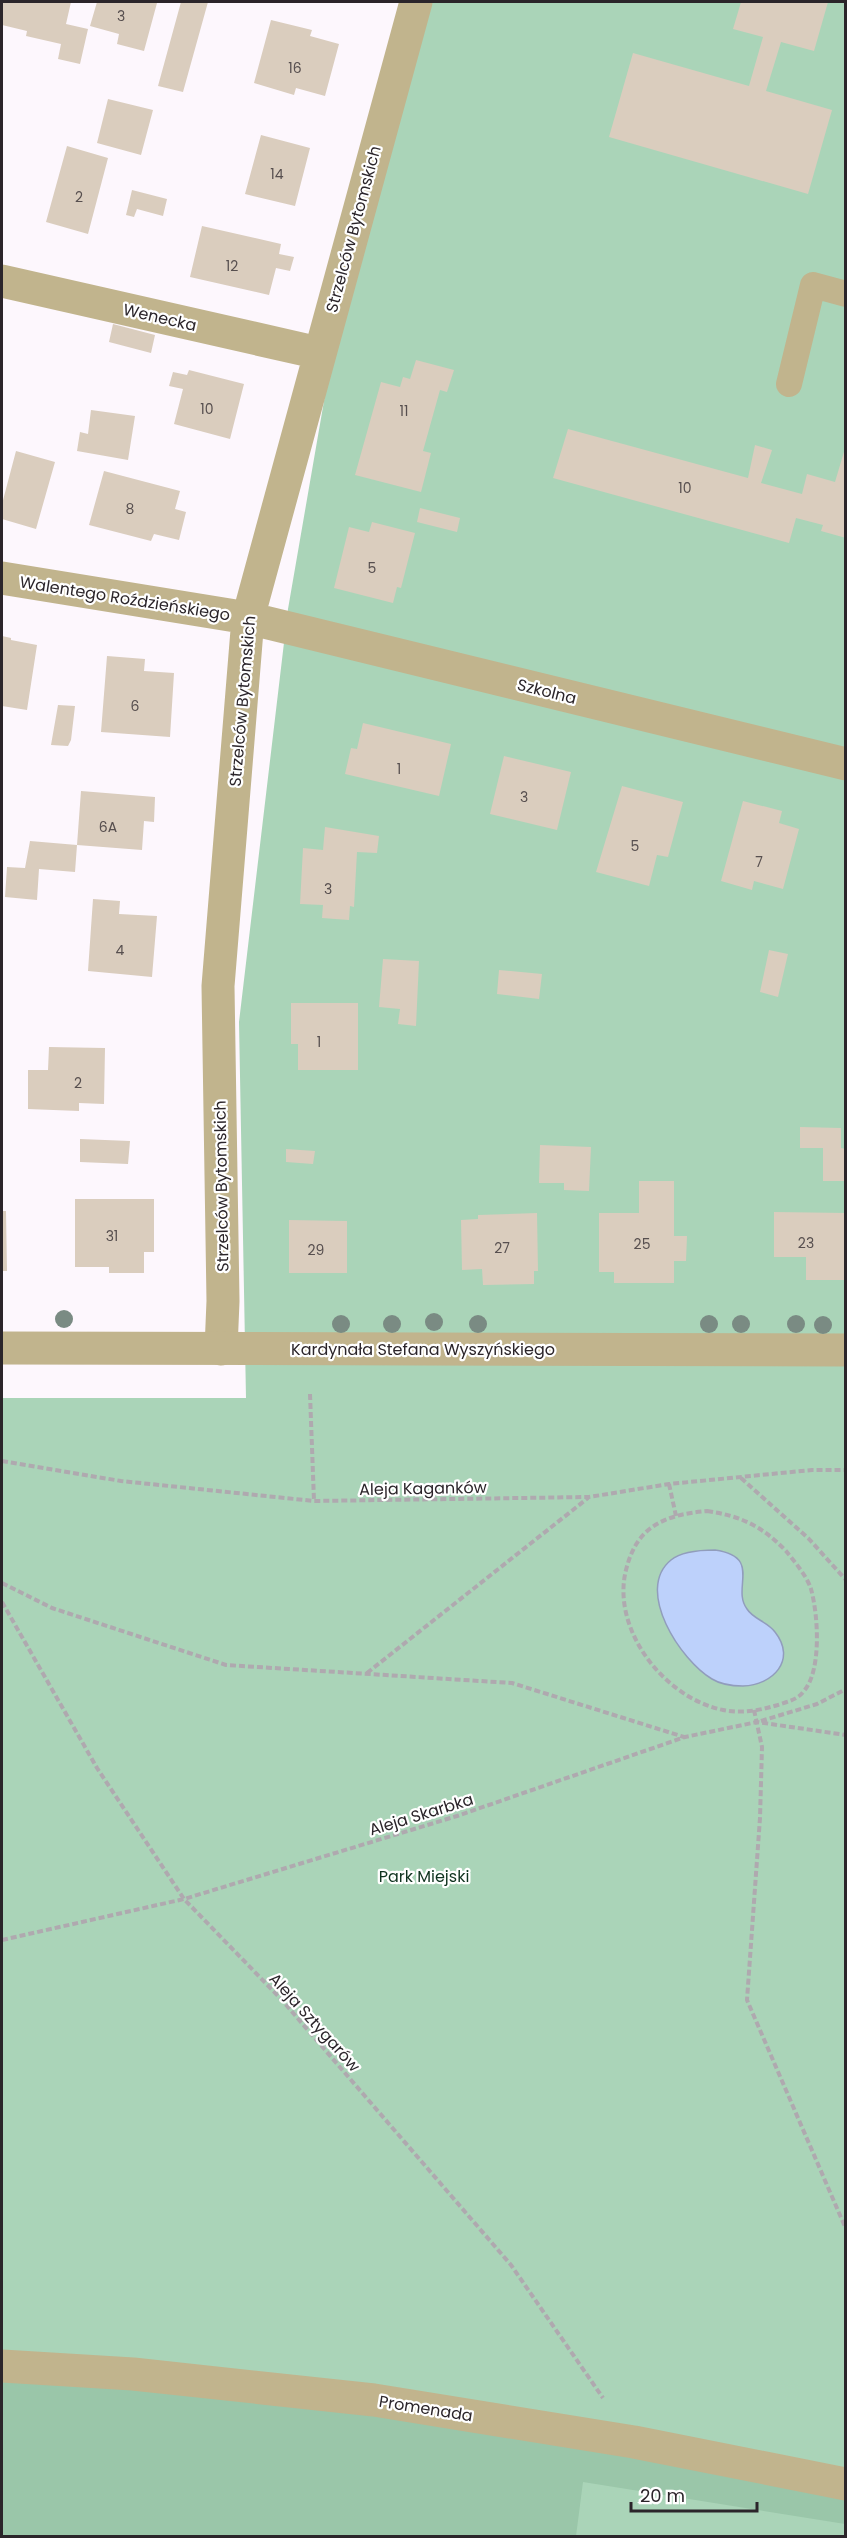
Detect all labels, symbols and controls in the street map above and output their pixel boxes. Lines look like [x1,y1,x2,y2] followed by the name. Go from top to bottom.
[117,6,125,26] house number: 3
[288,58,302,78] house number: 16
[320,143,387,315] street label: Strzelców Bytomskich
[270,164,284,184] house number: 14
[75,187,83,207] house number: 2
[226,256,238,276] house number: 12
[121,298,199,337] street label: Wenecka
[200,399,214,419] house number: 10
[400,401,408,421] house number: 11
[678,478,692,498] house number: 10
[126,499,135,519] house number: 8
[368,558,376,578] house number: 5
[18,571,232,626] street label: Walentego Roździeńskiego
[224,615,261,787] street label: Strzelców Bytomskich
[515,673,579,710] street label: Szkolna
[131,696,140,716] house number: 6
[397,759,401,779] house number: 1
[520,787,528,807] house number: 3
[99,817,117,837] house number: 6A
[631,836,639,856] house number: 5
[755,852,763,872] house number: 7
[324,879,332,899] house number: 3
[116,940,125,960] house number: 4
[317,1032,321,1052] house number: 1
[74,1073,82,1093] house number: 2
[209,1100,234,1272] street label: Strzelców Bytomskich
[106,1226,118,1246] house number: 31
[798,1233,814,1253] house number: 23
[634,1234,650,1254] house number: 25
[494,1238,510,1258] house number: 27
[308,1240,324,1260] house number: 29
[291,1338,555,1361] street label: Kardynała Stefana Wyszyńskiego
[359,1476,487,1501] street label: Aleja Kaganków
[366,1788,476,1841] street label: Aleja Skarbka
[379,1865,469,1888] park label: Park Miejski
[264,1968,365,2077] street label: Aleja Sztygarów
[377,2390,474,2427] street label: Promenada
[631,2475,757,2513] scale bar
[640,2483,685,2508] text: 20 m

